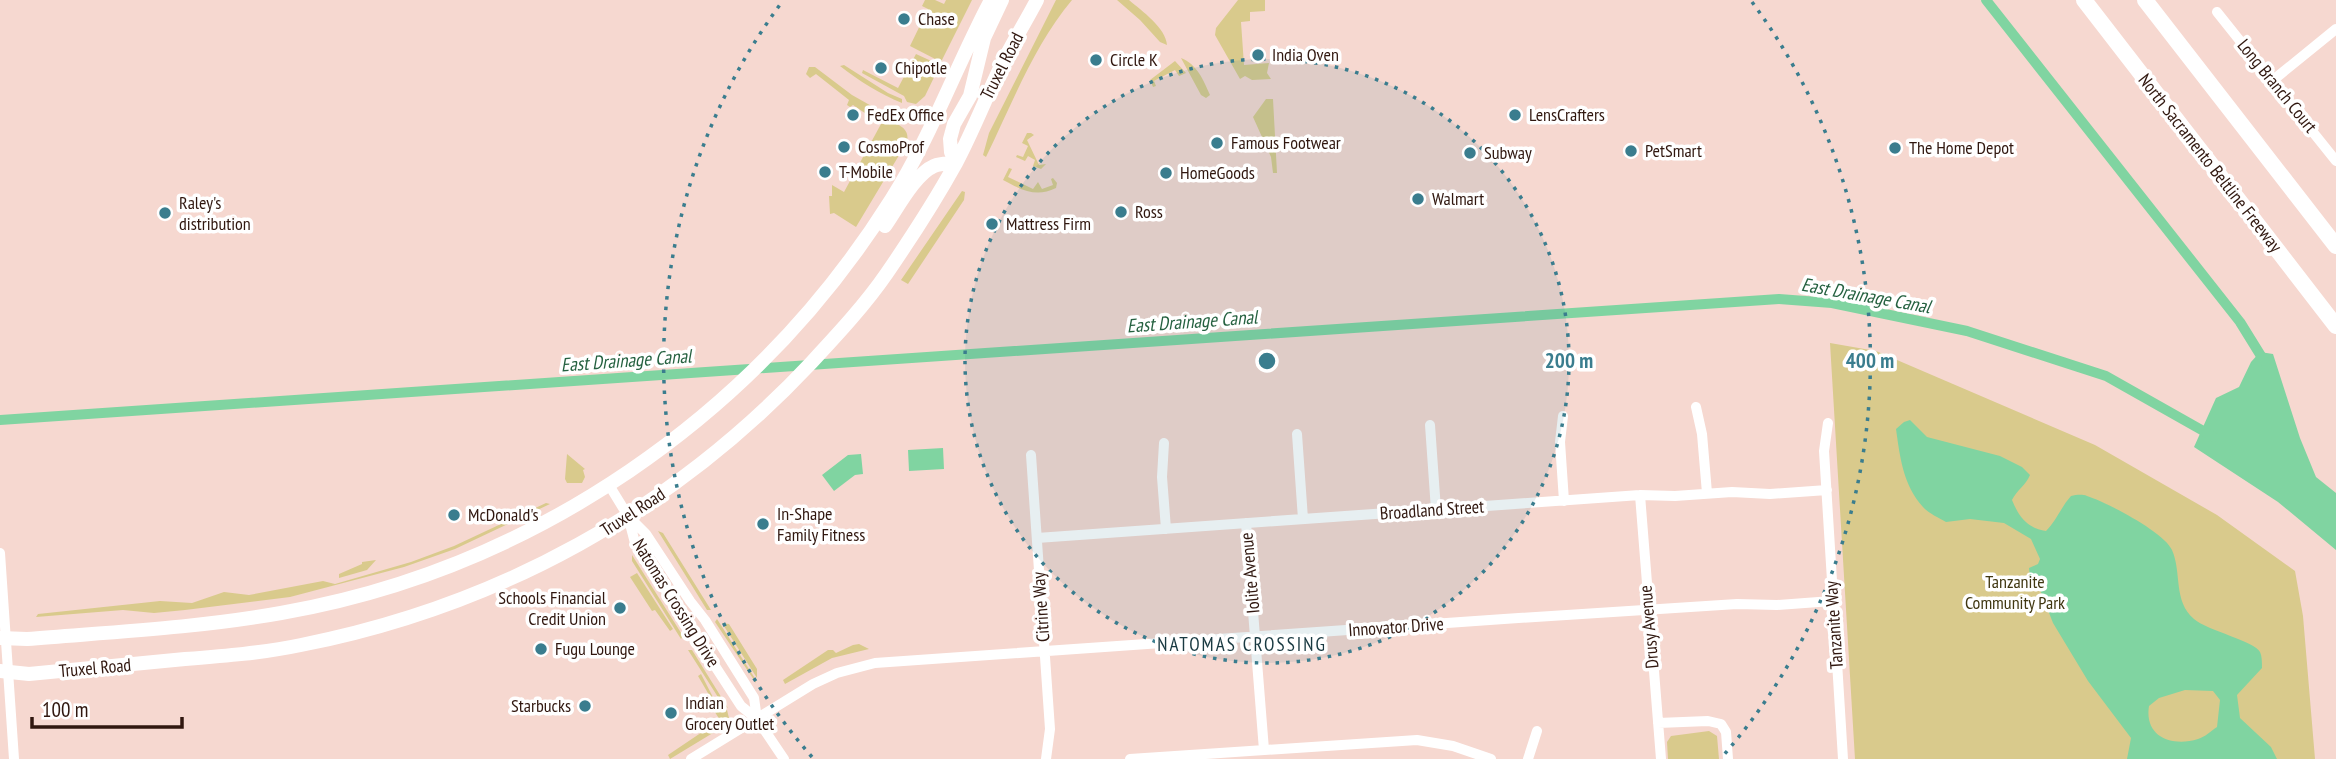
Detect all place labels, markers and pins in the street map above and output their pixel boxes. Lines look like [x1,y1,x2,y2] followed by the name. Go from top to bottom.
[918,7,955,30] place label: Chase
[896,11,912,27] marker: Chase
[1272,43,1339,66] place label: India Oven
[1250,47,1266,63] marker: India Oven
[1110,48,1158,71] place label: Circle K
[1088,52,1104,68] marker: Circle K
[895,56,947,79] place label: Chipotle
[873,60,889,76] marker: Chipotle
[867,103,944,126] place label: FedEx Office
[1529,103,1605,126] place label: LensCrafters
[845,107,861,123] marker: FedEx Office
[1507,107,1523,123] marker: LensCrafters
[1231,131,1341,154] place label: Famous Footwear
[858,135,925,158] place label: CosmoProf
[1209,135,1225,151] marker: Famous Footwear
[1909,136,2014,159] place label: The Home Depot
[836,139,852,155] marker: CosmoProf
[1645,139,1702,162] place label: PetSmart
[1887,140,1903,156] marker: The Home Depot
[1484,141,1532,164] place label: Subway
[1623,143,1639,159] marker: PetSmart
[1462,145,1478,161] marker: Subway
[839,160,893,183] place label: T-Mobile
[1180,161,1255,184] place label: HomeGoods
[817,164,833,180] marker: T-Mobile
[1158,165,1174,181] marker: HomeGoods
[1432,187,1484,210] place label: Walmart
[179,191,251,235] place label: Raley's distribution
[1410,191,1426,207] marker: Walmart
[1135,200,1163,223] place label: Ross
[1113,204,1129,220] marker: Ross
[157,205,173,221] marker: Raley's distribution
[1006,212,1091,235] place label: Mattress Firm
[984,216,1000,232] marker: Mattress Firm
[1255,349,1279,373] centre of rings
[777,502,865,546] place label: In-Shape Family Fitness
[468,503,539,526] place label: McDonald's
[446,507,462,523] marker: McDonald's
[755,516,771,532] marker: In-Shape Family Fitness
[498,586,607,630] place label: Schools Financial Credit Union
[612,600,628,616] marker: Schools Financial Credit Union
[555,637,635,660] place label: Fugu Lounge
[533,641,549,657] marker: Fugu Lounge
[685,691,774,735] place label: Indian Grocery Outlet
[511,694,571,717] place label: Starbucks
[577,698,593,714] marker: Starbucks
[663,705,679,721] marker: Indian Grocery Outlet

